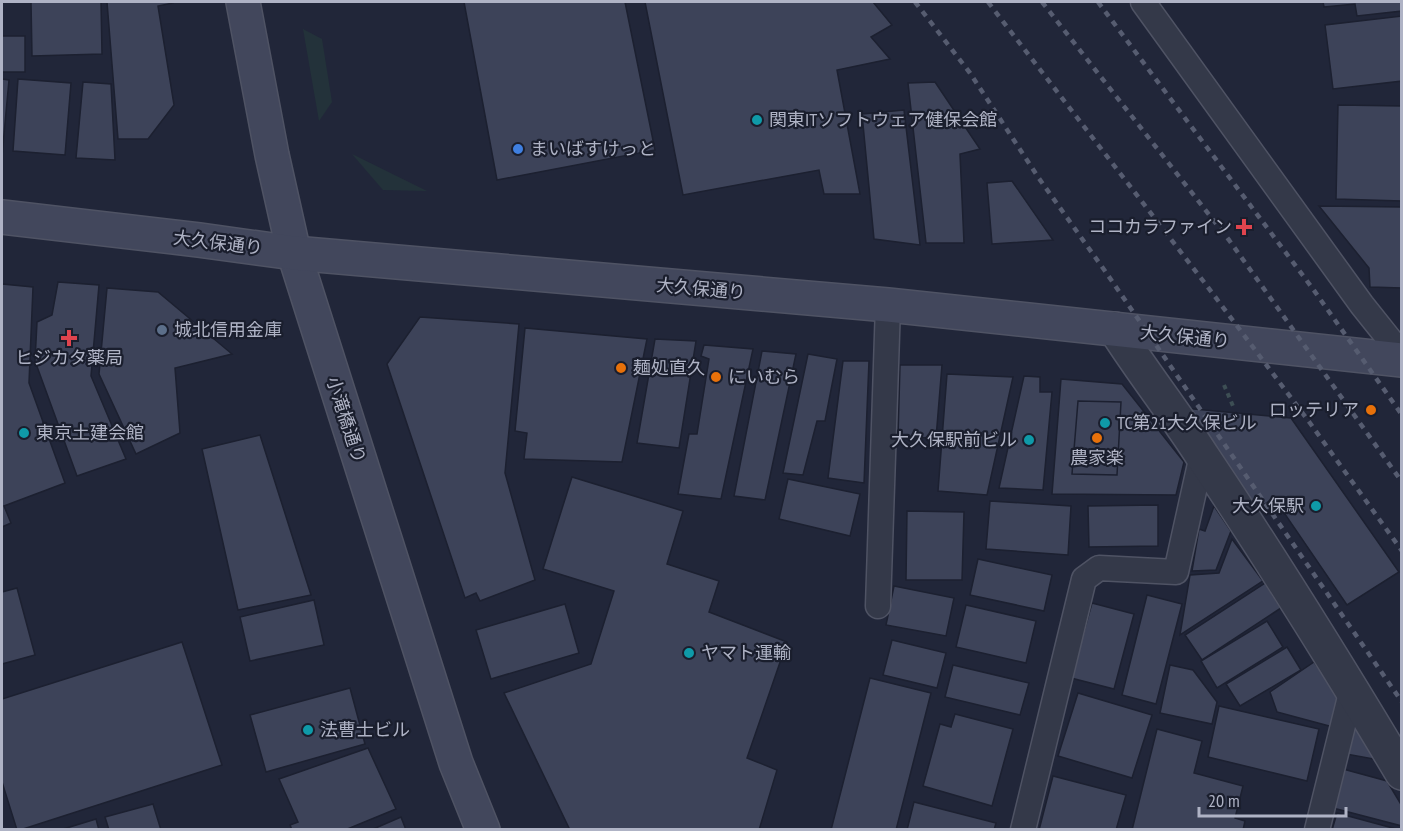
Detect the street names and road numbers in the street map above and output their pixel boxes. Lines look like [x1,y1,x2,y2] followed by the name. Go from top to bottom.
[172,226,264,259] street label: 大久保通り
[655,273,747,304] street label: 大久保通り
[1139,320,1231,353] street label: 大久保通り
[322,373,371,466] street label: 小滝橋通り

